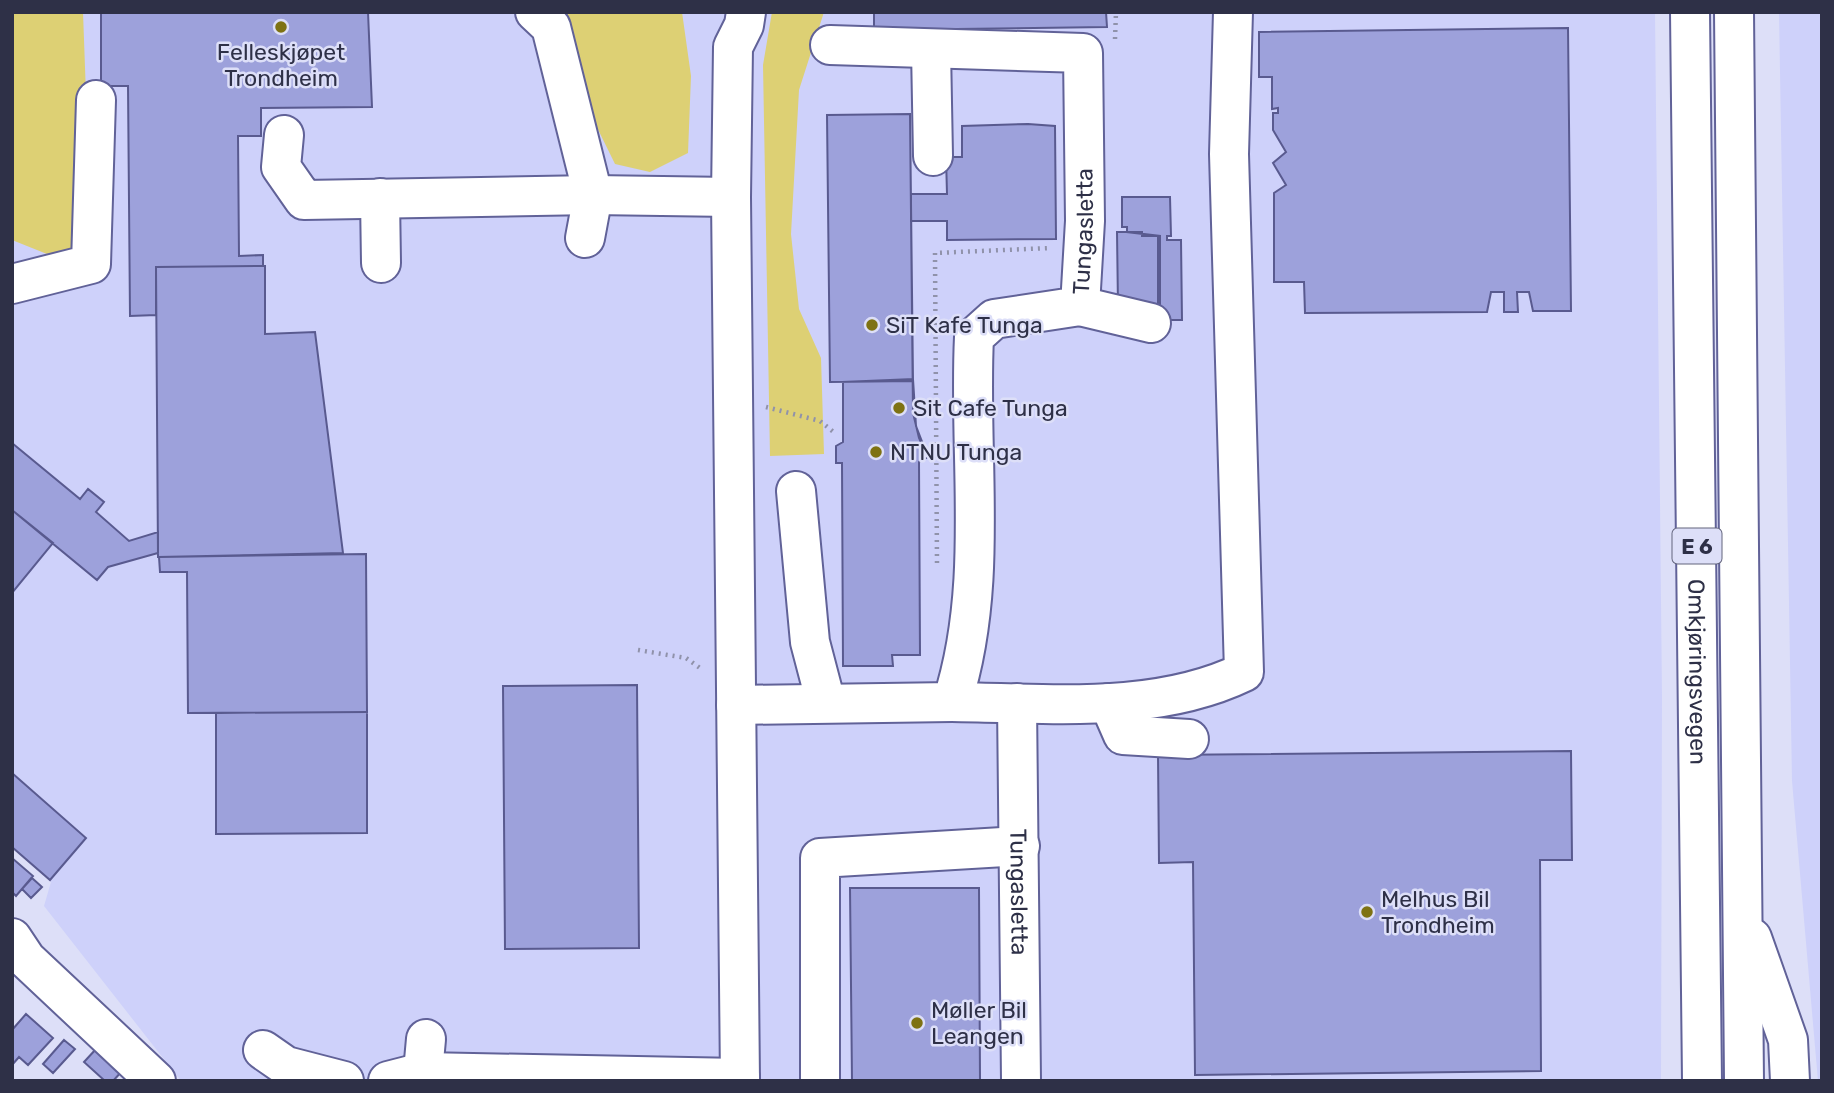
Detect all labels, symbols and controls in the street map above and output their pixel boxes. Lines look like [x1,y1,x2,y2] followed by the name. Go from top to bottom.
[273,19,289,35] marker: Felleskjøpet Trondheim
[217,38,345,92] place label: Felleskjøpet Trondheim
[1067,168,1099,295] street label: Tungasletta
[886,311,1043,339] place label: SiT Kafe Tunga
[864,317,880,333] marker: SiT Kafe Tunga
[913,394,1068,422] place label: Sit Cafe Tunga
[891,400,907,416] marker: Sit Cafe Tunga
[890,438,1022,466] place label: NTNU Tunga
[868,444,884,460] marker: NTNU Tunga
[1672,528,1722,564] road number: E 6
[1682,579,1712,765] street label: Omkjøringsvegen
[1004,829,1034,955] street label: Tungasletta
[1381,885,1495,939] place label: Melhus Bil Trondheim
[1359,904,1375,920] marker: Melhus Bil Trondheim
[931,996,1027,1050] place label: Møller Bil Leangen
[909,1015,925,1031] marker: Møller Bil Leangen

